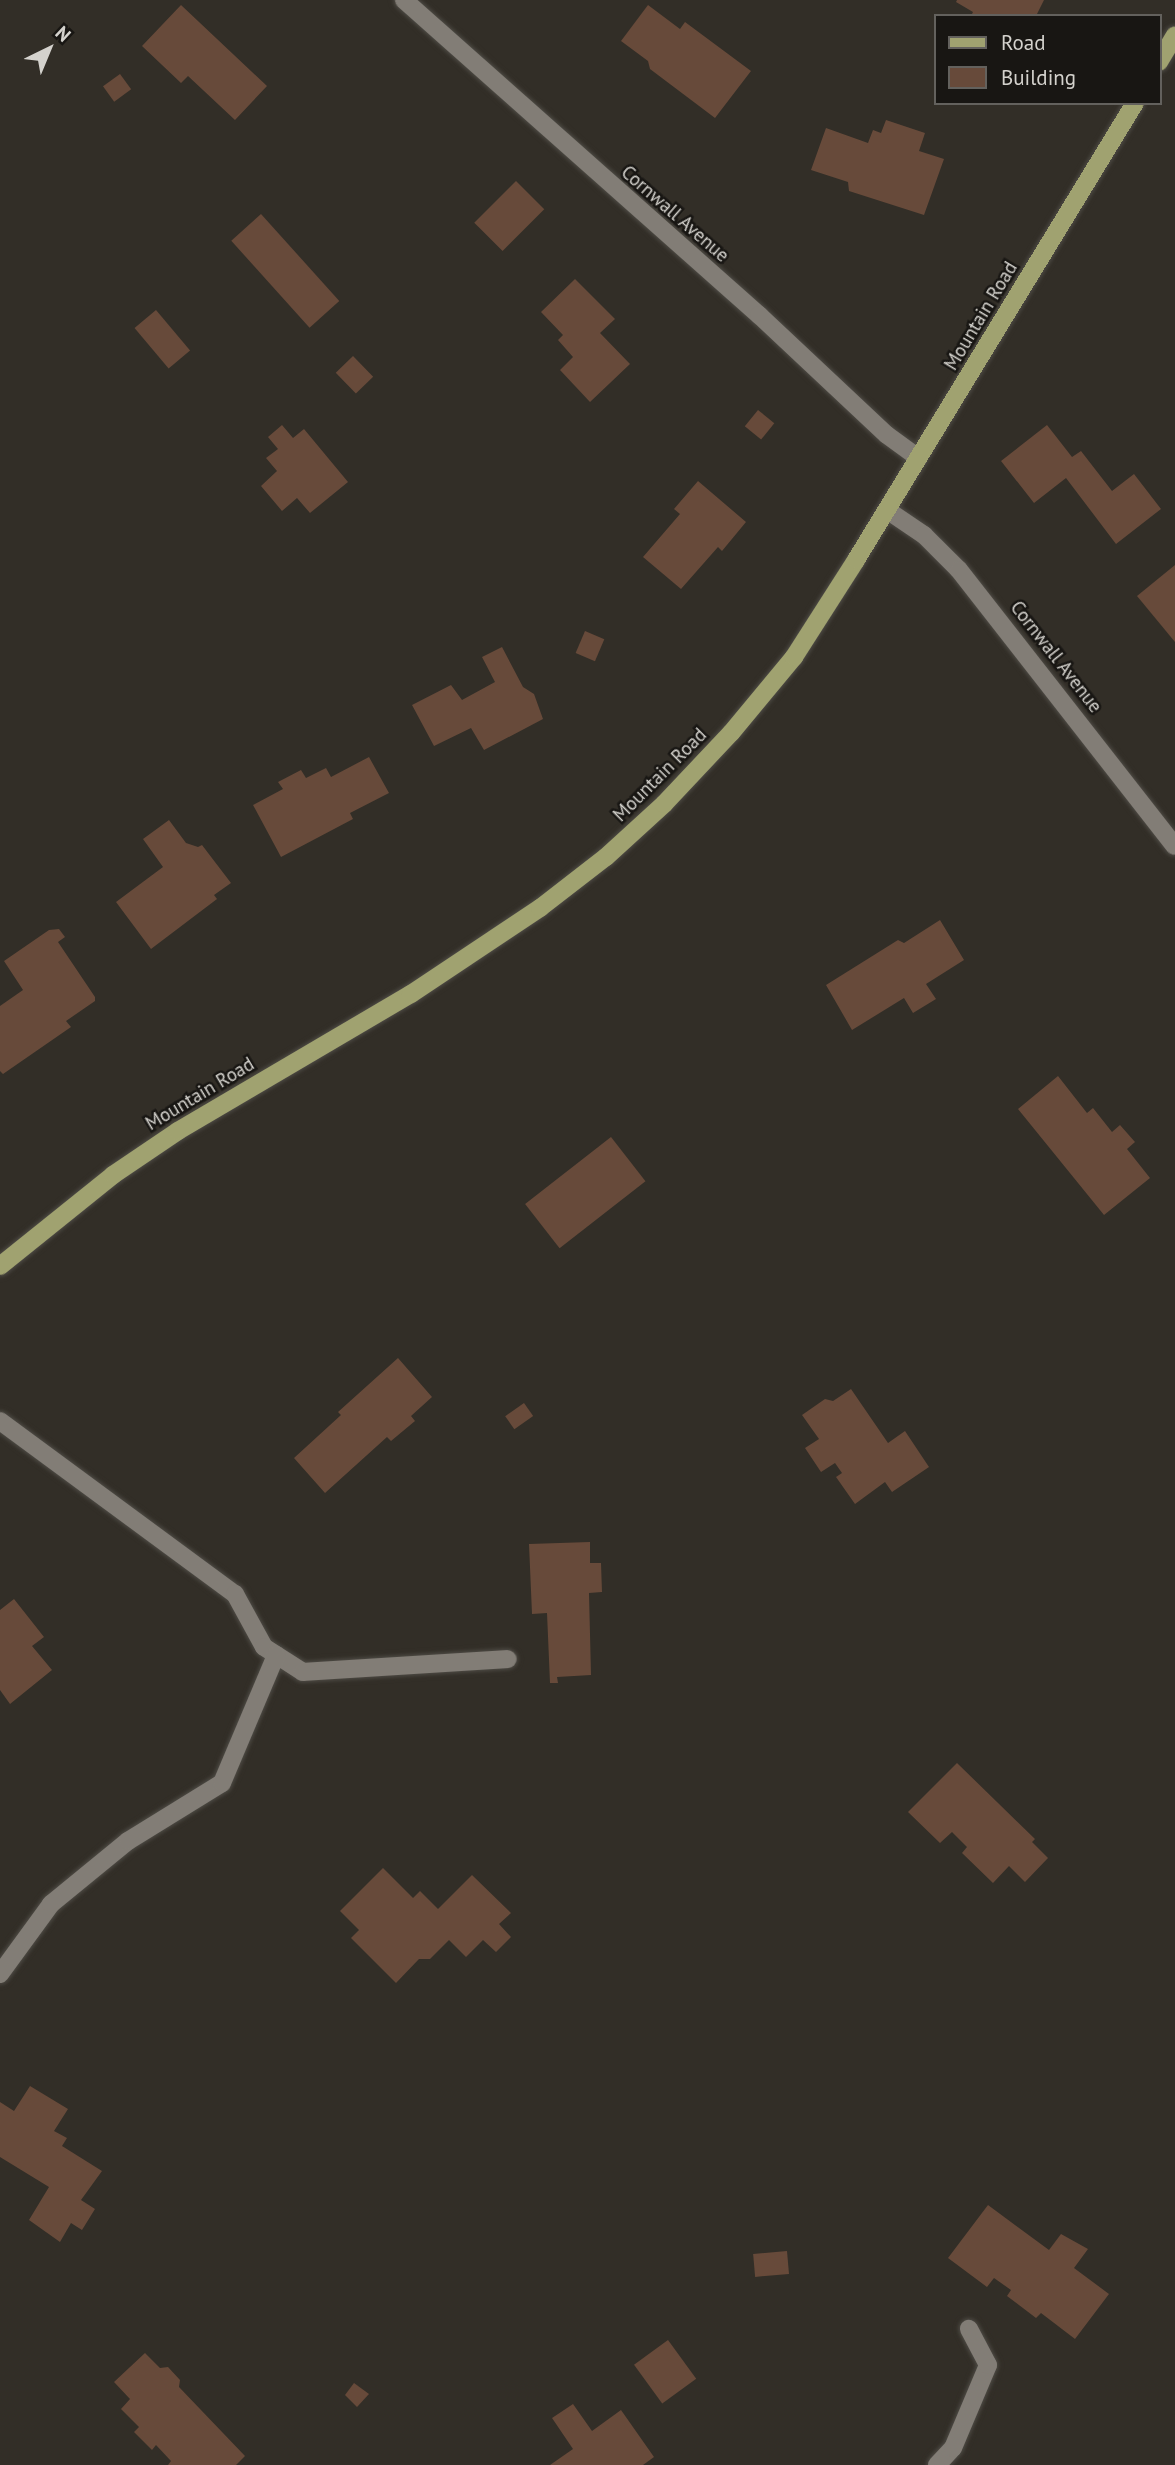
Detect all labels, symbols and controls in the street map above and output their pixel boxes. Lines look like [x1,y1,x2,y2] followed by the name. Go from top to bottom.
[14,14,84,84] north arrow
[934,14,1161,105] legend
[51,21,76,47] text: N
[1001,29,1045,56] text: Road
[1001,64,1076,91] text: Building
[616,161,734,267] street label: Cornwall Avenue
[940,258,1022,374] street label: Mountain Road
[1005,596,1107,718] street label: Cornwall Avenue
[609,724,711,826] street label: Mountain Road
[142,1053,258,1135] street label: Mountain Road

